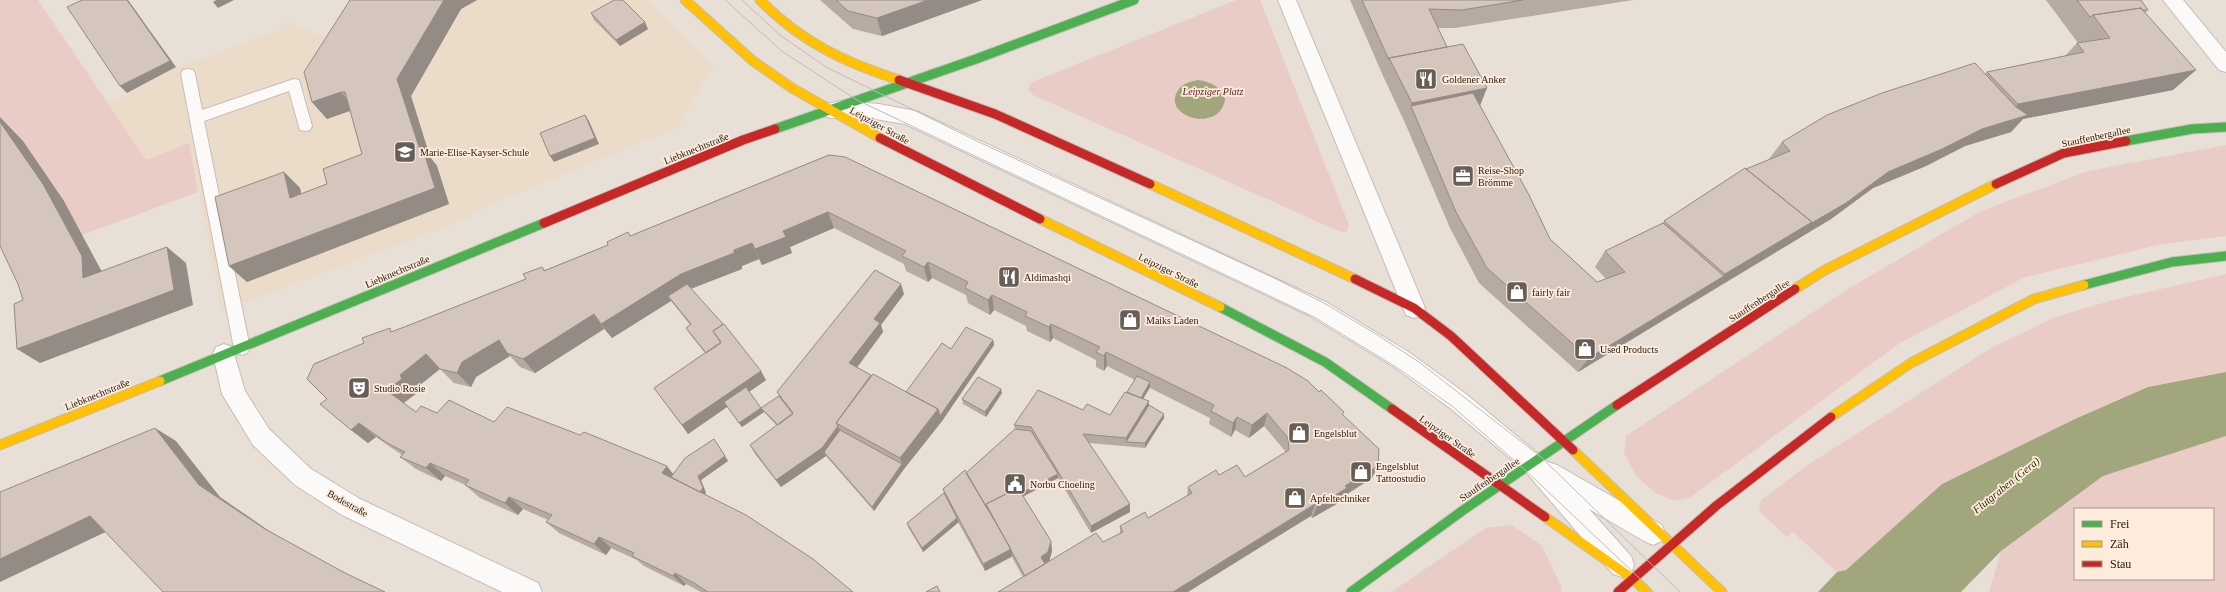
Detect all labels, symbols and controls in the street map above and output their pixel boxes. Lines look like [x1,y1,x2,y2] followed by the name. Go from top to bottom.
[1413,66,1439,92] restaurant icon: Goldener Anker
[1442,74,1507,85] place label: Goldener Anker
[1182,86,1244,97] park label: Leipziger Platz
[848,105,912,147] street label: Leipziger Straße
[2061,124,2132,149] street label: Stauffenbergallee
[662,130,731,166] street label: Liebknechtstraße
[392,139,418,165] school or university icon: Marie-Elise-Kayser-Schule
[420,147,530,158] place label: Marie-Elise-Kayser-Schule
[1450,163,1476,189] office icon: Reise-Shop Brömme
[1478,165,1524,188] place label: Reise-Shop Brömme
[1137,251,1202,290] street label: Leipziger Straße
[363,253,432,290] street label: Liebknechtstraße
[996,264,1022,290] restaurant icon: Aldimashqi
[1024,272,1071,283] place label: Aldimashqi
[1727,276,1792,324] street label: Stauffenbergallee
[1504,279,1530,305] shop icon: fairly fair
[1532,287,1571,298] place label: fairly fair
[1117,307,1143,333] shop icon: Maiks Laden
[1146,315,1199,326] place label: Maiks Laden
[1572,336,1598,362] shop icon: Used Products
[1600,344,1658,355] place label: Used Products
[346,375,372,401] theatre icon: Studio Rosie
[63,376,132,412] street label: Liebknechtstraße
[374,383,426,394] place label: Studio Rosie
[1417,413,1479,460] street label: Leipziger Straße
[1286,420,1312,446] shop icon: Engelsblut
[1314,428,1357,439] place label: Engelsblut
[1970,454,2043,517] water label: Flutgraben (Gera)
[1457,455,1522,504] street label: Stauffenbergallee
[1348,459,1374,485] shop icon: Engelsblut Tattoostudio
[1376,461,1426,484] place label: Engelsblut Tattoostudio
[1002,471,1028,497] public building icon: Norbu Choeling
[1030,479,1095,490] place label: Norbu Choeling
[1282,485,1308,511] shop icon: Apfeltechniker
[325,488,371,519] street label: Bodestraße
[1310,493,1371,504] place label: Apfeltechniker
[2074,508,2214,580] legend
[2110,517,2130,531] text: Frei
[2110,537,2129,551] text: Zäh
[2110,557,2131,571] text: Stau

